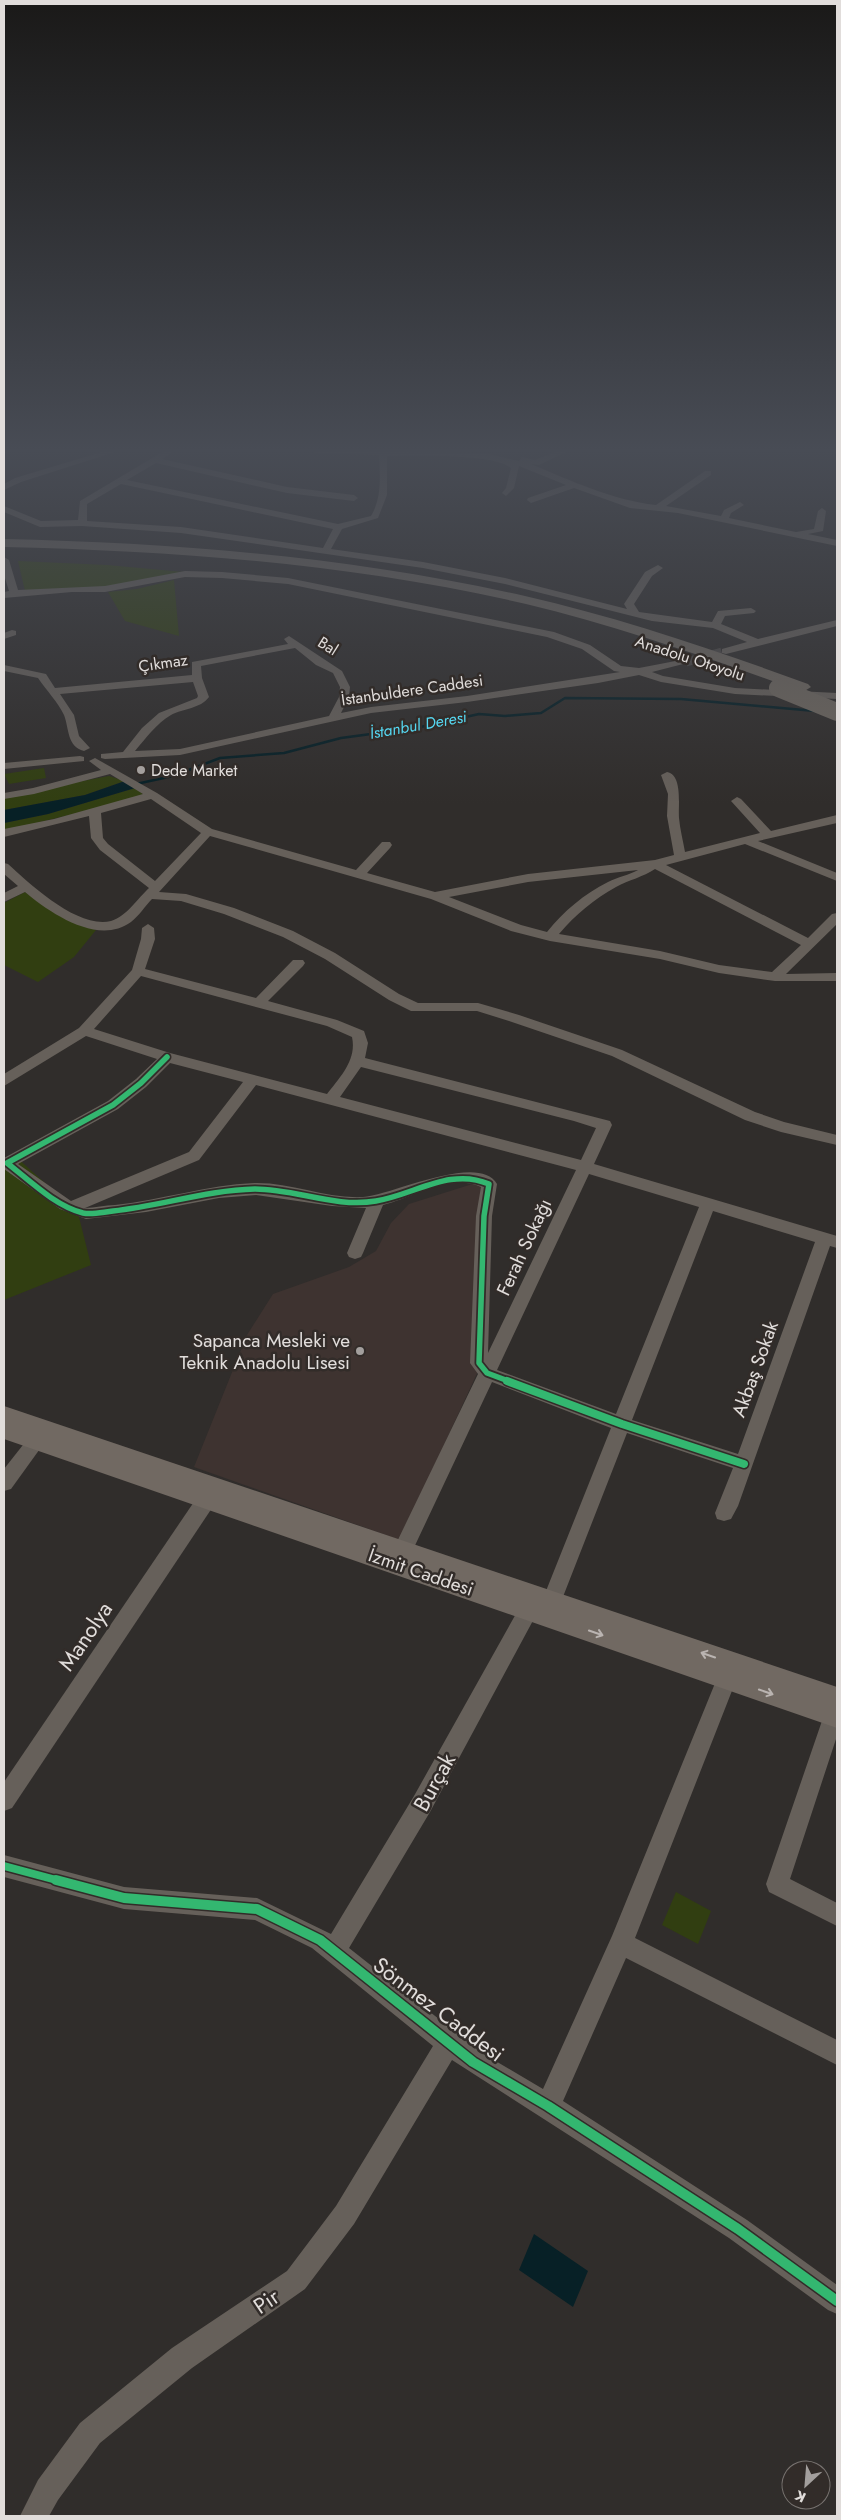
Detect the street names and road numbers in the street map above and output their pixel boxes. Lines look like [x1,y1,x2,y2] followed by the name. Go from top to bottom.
[632,629,748,687] street label: Anadolu Otoyolu
[313,631,343,661] street label: Bal
[137,648,190,678] street label: Çıkmaz
[340,669,484,711] street label: İstanbuldere Caddesi
[490,1194,558,1300] street label: Ferah Sokağı
[725,1316,785,1421] street label: Akbaş Sokak
[365,1541,477,1603] street label: İzmit Caddesi
[50,1595,120,1677] street label: Manolya
[405,1747,463,1817] street label: Burçak
[367,1949,511,2069] street label: Sönmez Caddesi
[247,2280,286,2321] street label: Pir

